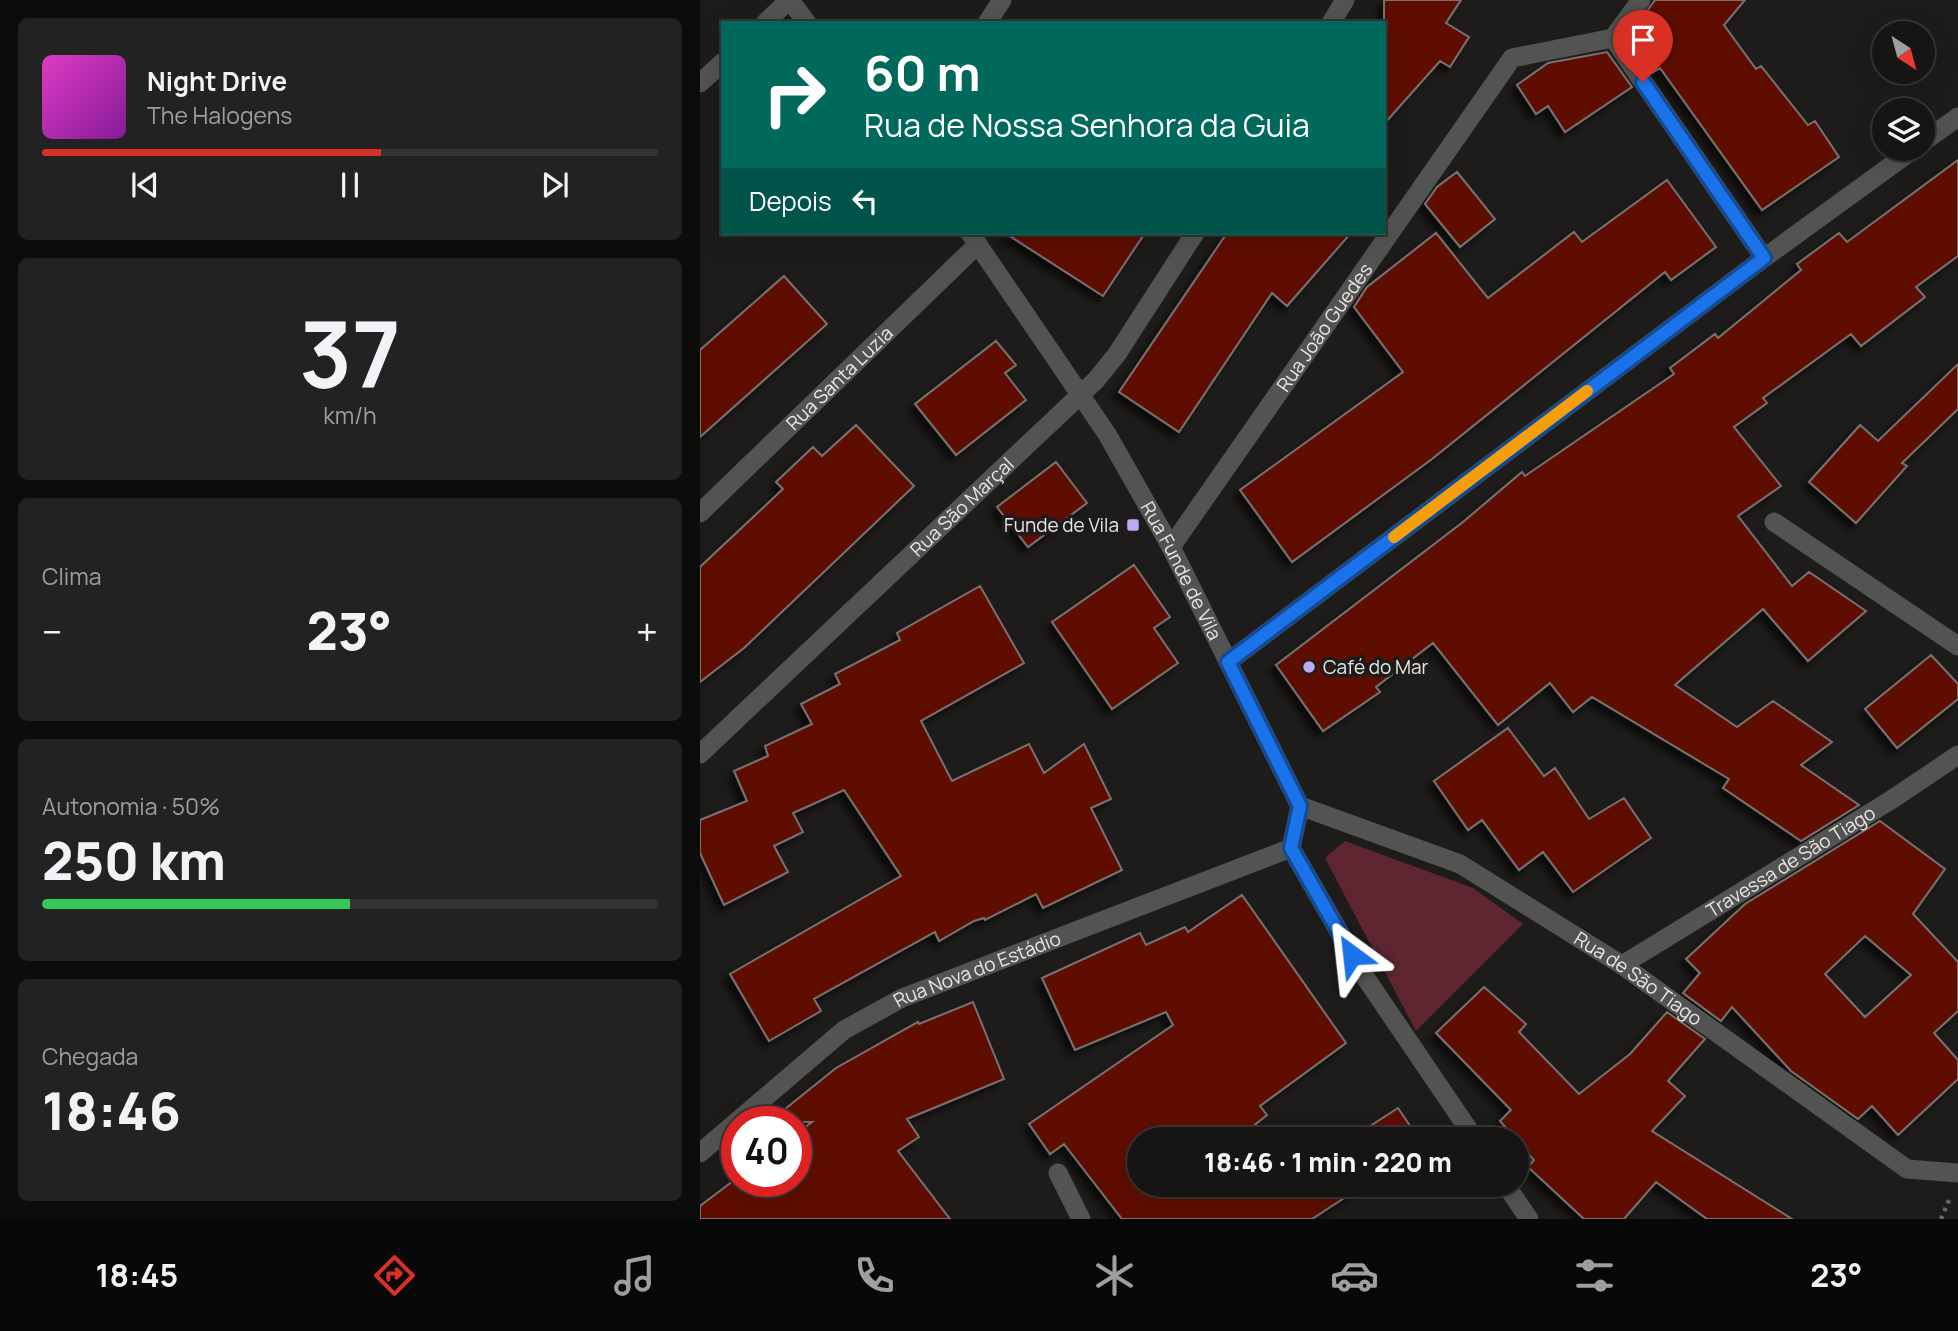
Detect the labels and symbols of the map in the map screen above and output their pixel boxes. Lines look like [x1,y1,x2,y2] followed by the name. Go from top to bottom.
[1613,10,1673,82] pin
[1872,21,1936,84] north arrow
[1270,258,1378,397] street label: Rua João Guedes
[780,320,899,436] street label: Rua Santa Luzia
[904,451,1019,562] street label: Rua São Marçal
[1135,497,1228,644] street label: Rua Funde de Vila
[1004,512,1119,538] place label: Funde de Vila
[1125,517,1141,533] marker: Funde de Vila
[1323,654,1429,680] place label: Café do Mar
[1301,659,1317,675] marker: Café do Mar
[1701,800,1880,923] street label: Travessa de São Tiago
[1315,918,1389,992] position arrow
[888,925,1064,1013] street label: Rua Nova do Estádio
[1569,925,1708,1031] street label: Rua de São Tiago
[721,1106,812,1197] speed limit sign: 40

